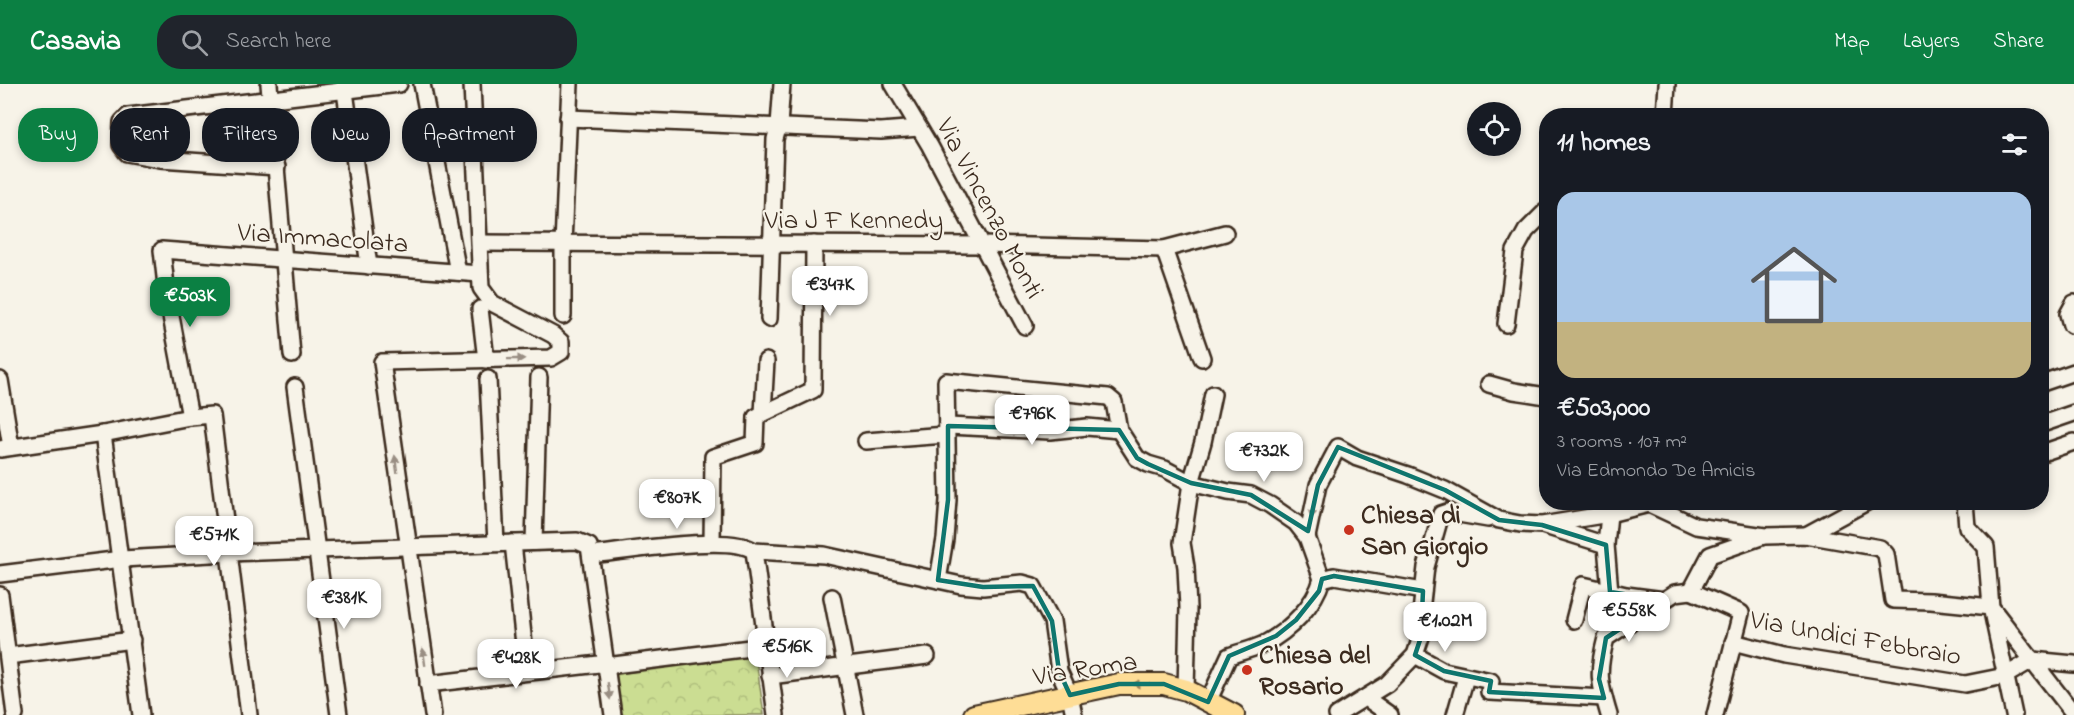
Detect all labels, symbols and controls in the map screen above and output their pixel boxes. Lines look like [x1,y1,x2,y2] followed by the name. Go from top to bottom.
[157,15,577,69] search box
[30,22,121,63] text: Casavia
[178,26,211,59] icon: search
[226,26,331,58] text: Search here
[1834,27,1870,57] text: Map
[1903,27,1960,57] text: Layers
[1993,27,2044,57] text: Share
[1467,102,1521,156] map controls
[1467,102,1521,156] button: locate
[18,108,98,162] chip: Buy
[110,108,190,162] chip: Rent
[202,108,299,162] chip: Filters
[311,108,390,162] chip: New
[402,108,537,162] chip: Apartment
[924,111,1053,306] street label: Via Vincenzo Monti
[1557,125,1651,163] text: 11 homes
[1998,128,2031,161] icon: filters
[764,202,943,241] street label: Via J F Kennedy
[235,214,410,265] street label: Via Immacolata
[1740,231,1848,339] icon: home
[788,266,872,317] pin: €347K
[806,271,854,300] text: €347K
[148,277,232,328] pin: €503K
[164,282,216,311] text: €503K
[506,355,525,364] one-way arrow
[1557,390,1650,428] text: €503,000
[990,395,1074,446] pin: €796K
[1009,400,1055,429] text: €796K
[1557,428,1687,457] text: 3 rooms · 107 m²
[1222,432,1306,483] pin: €732K
[1239,437,1289,466] text: €732K
[392,455,401,474] one-way arrow
[1557,457,1755,486] text: Via Edmondo De Amicis
[635,479,719,530] pin: €807K
[653,484,701,513] text: €807K
[1361,497,1488,568] place label: Chiesa di San Giorgio
[1307,501,1317,520] one-way arrow
[172,516,256,567] pin: €571K
[189,521,239,550] text: €571K
[1342,523,1356,537] marker: Chiesa di San Giorgio
[302,579,386,630] pin: €381K
[321,584,367,613] text: €381K
[1587,592,1671,643] pin: €558K
[1602,597,1656,626] text: €558K
[1396,602,1494,653] pin: €1.02M
[1746,602,1964,677] street label: Via Undici Febbraio
[1417,607,1473,636] text: €1.02M
[745,628,829,679] pin: €516K
[762,633,812,662] text: €516K
[1259,637,1370,707] place label: Chiesa del Rosario
[474,639,558,690] pin: €428K
[1030,643,1140,698] street label: Via Roma
[491,644,541,673] text: €428K
[419,648,428,667] one-way arrow
[1240,663,1254,677] marker: Chiesa del Rosario
[1131,679,1150,689] one-way arrow
[605,681,614,700] one-way arrow

